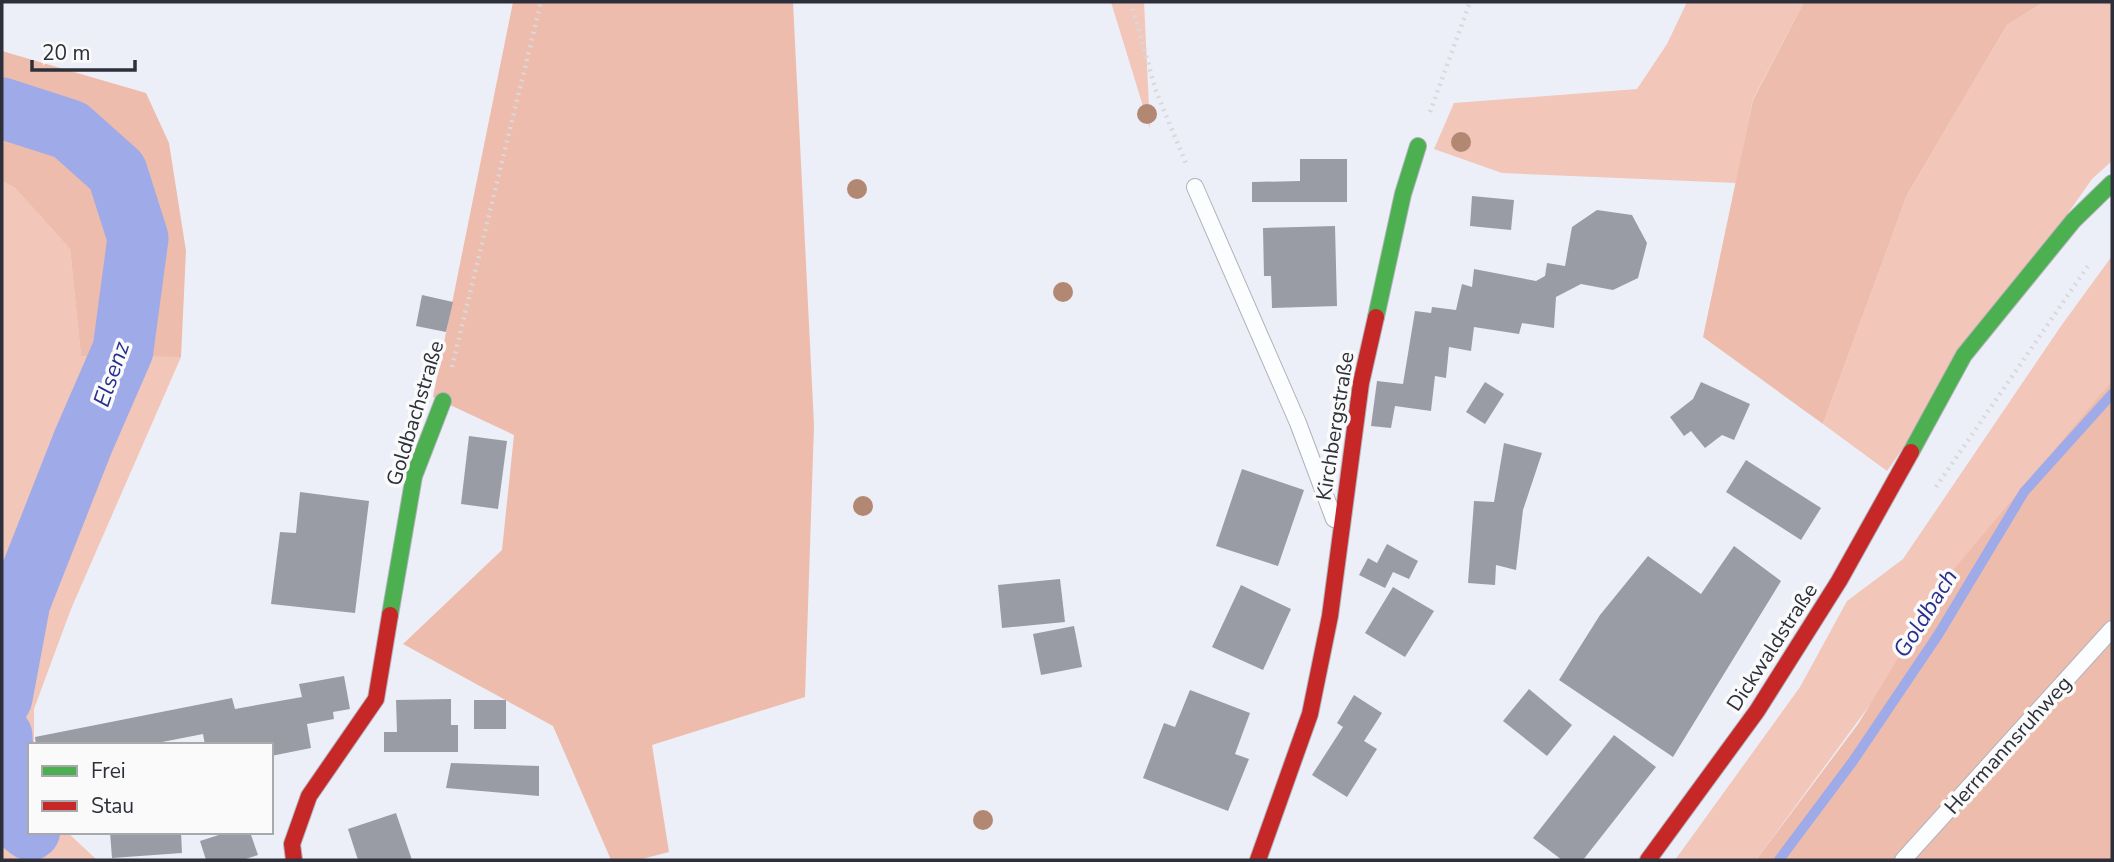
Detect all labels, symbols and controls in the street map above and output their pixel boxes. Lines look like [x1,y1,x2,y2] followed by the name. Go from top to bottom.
[32,28,135,72] scale bar
[42,39,91,67] text: 20 m
[86,337,137,411] water label: Elsenz
[380,337,450,489] street label: Goldbachstraße
[1309,350,1361,502] street label: Kirchbergstraße
[1886,563,1965,663] water label: Goldbach
[1720,578,1824,716] street label: Dickwaldstraße
[1938,670,2078,820] street label: Herrmannsruhweg
[28,743,273,834] legend
[91,757,126,785] text: Frei
[91,792,134,820] text: Stau

